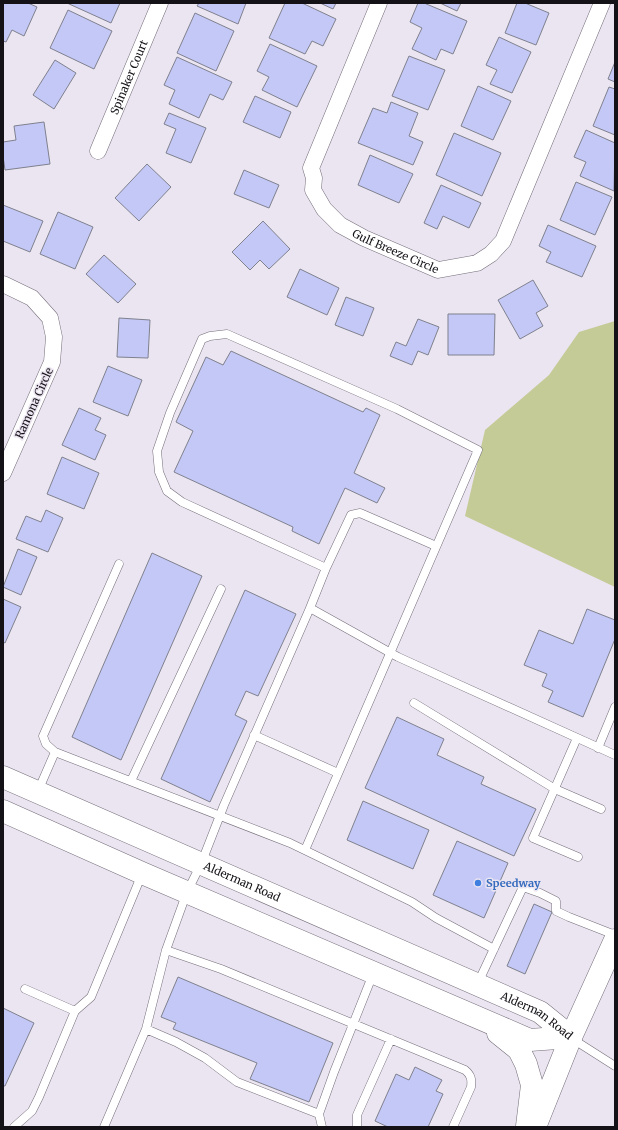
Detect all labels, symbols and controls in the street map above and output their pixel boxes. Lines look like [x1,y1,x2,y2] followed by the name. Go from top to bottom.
[107,37,151,117] street label: Spinaker Court
[350,226,441,277] street label: Gulf Breeze Circle
[12,365,56,441] street label: Ramona Circle
[201,858,283,905] street label: Alderman Road
[486,876,541,890] place label: Speedway
[473,878,483,888] marker: Speedway
[498,988,576,1043] street label: Alderman Road

